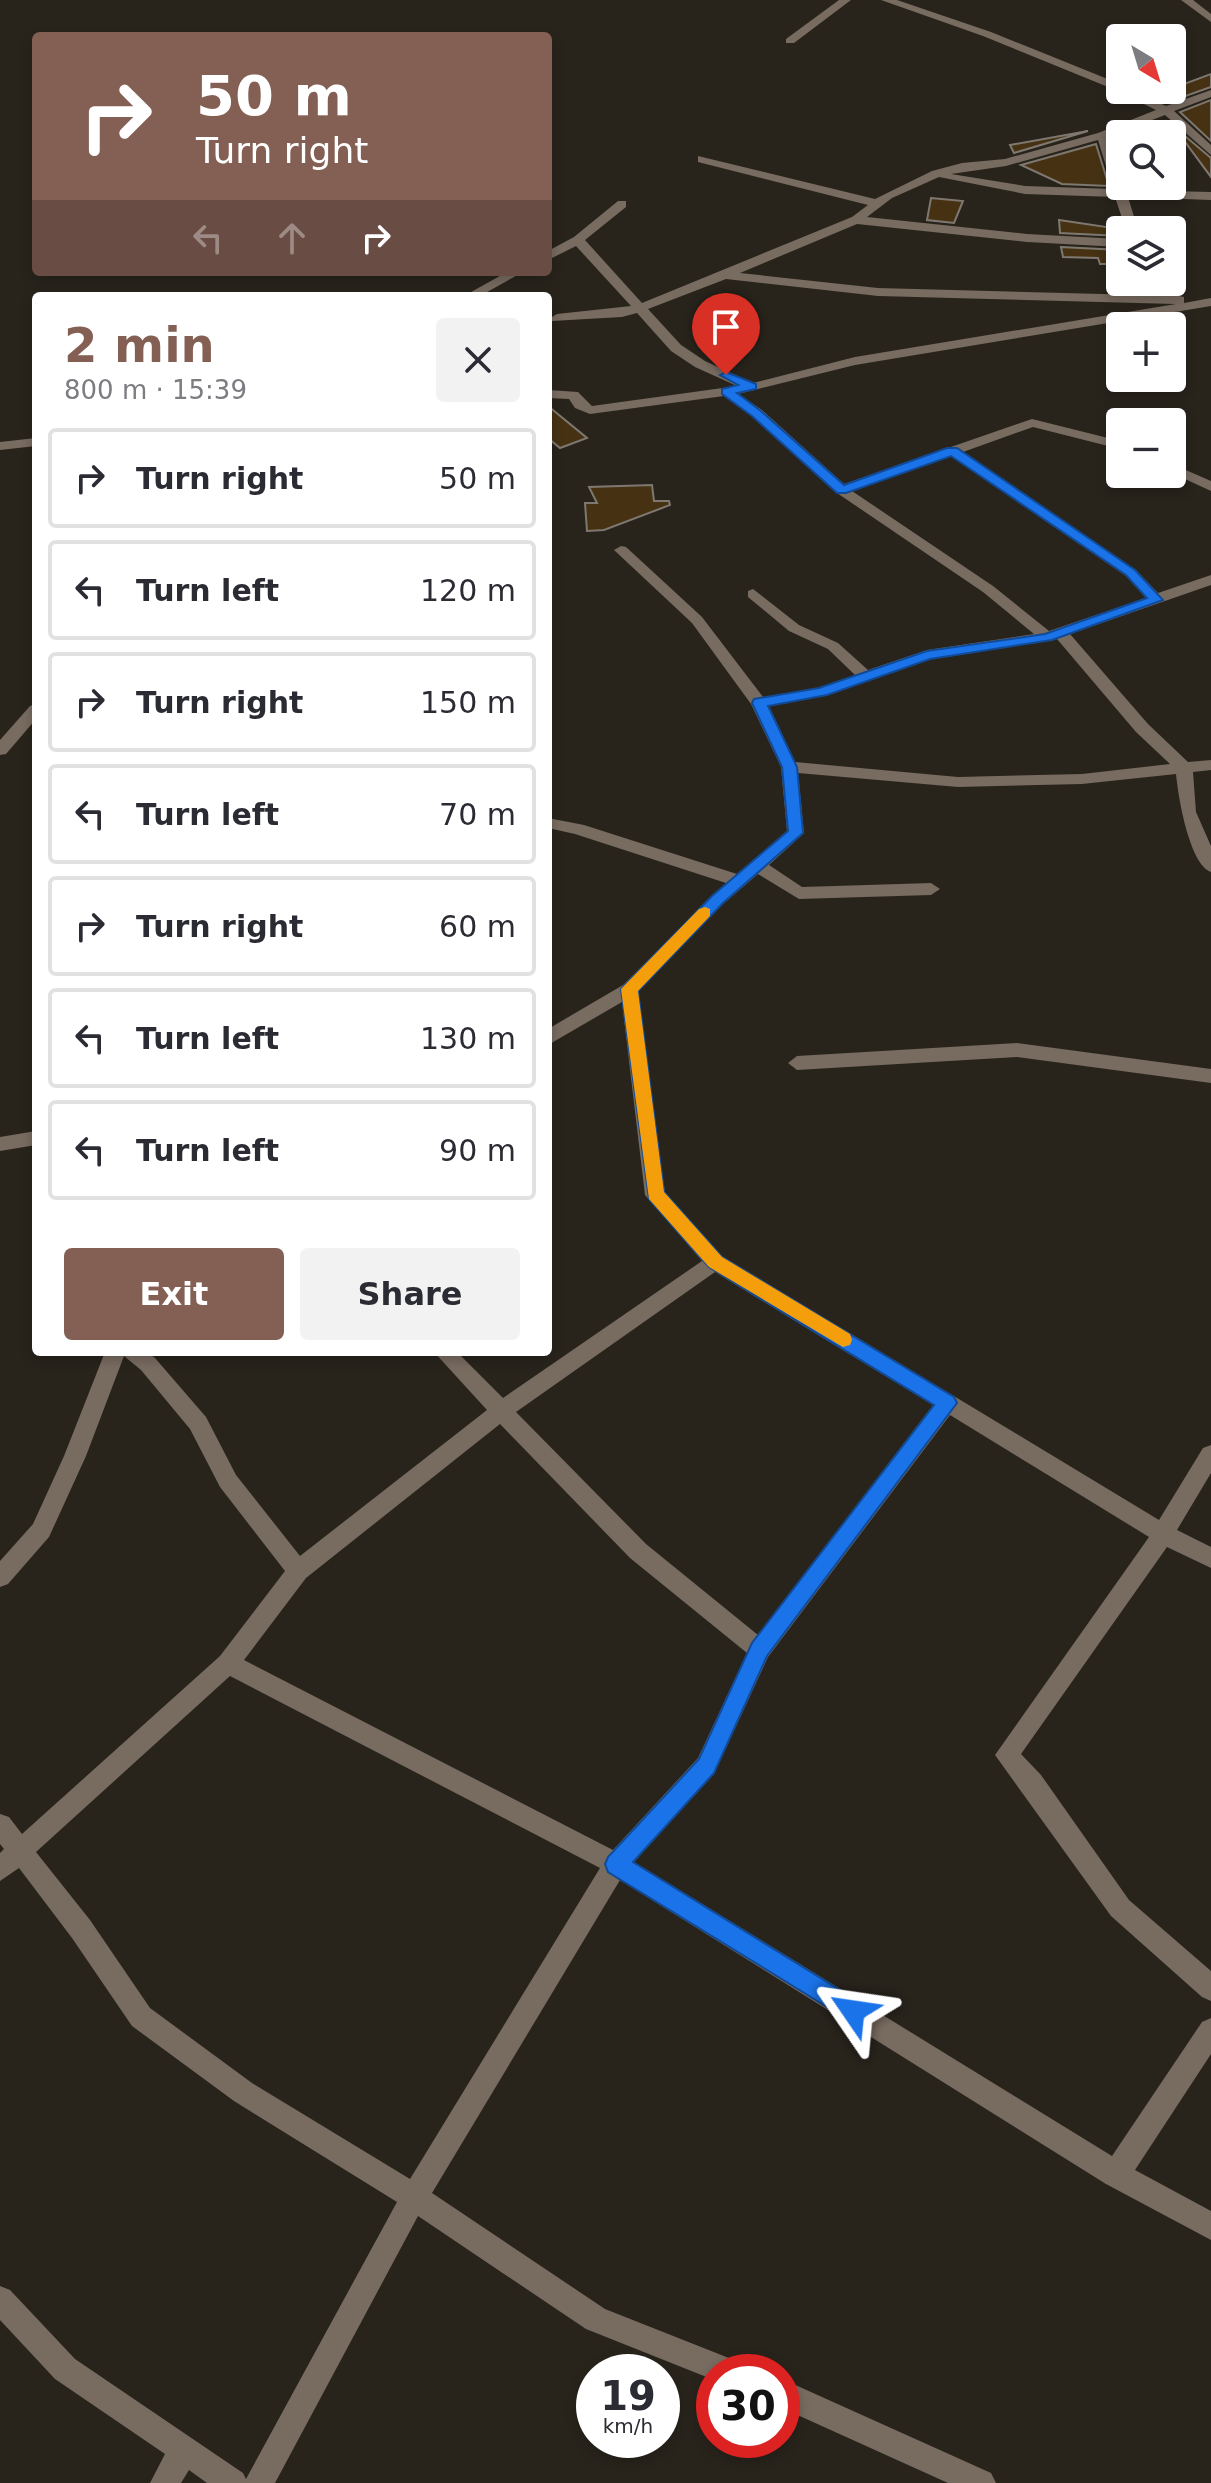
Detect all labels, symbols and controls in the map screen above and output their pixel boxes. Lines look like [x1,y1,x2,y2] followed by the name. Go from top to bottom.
[1106,24,1186,104] north arrow
[1106,24,1186,488] map controls
[196,63,352,128] text: 50 m
[64,64,168,168] icon: right
[1106,120,1186,200] button: search
[196,130,368,171] text: Turn right
[186,216,230,260] icon: left
[270,216,314,260] icon: ahead
[354,216,398,260] icon: right
[1106,216,1186,296] button: layers
[692,293,760,375] pin
[704,305,748,349] icon: arrive
[1106,312,1186,392] button: +
[64,317,215,373] text: 2 min
[436,318,520,402] button: close
[64,375,247,405] text: 800 m · 15:39
[1106,408,1186,488] button: −
[68,456,112,500] icon: right
[136,461,303,496] text: Turn right
[439,461,516,496] text: 50 m
[68,568,112,612] icon: left
[136,573,279,608] text: Turn left
[420,573,516,608] text: 120 m
[68,680,112,724] icon: right
[136,685,303,720] text: Turn right
[420,685,516,720] text: 150 m
[68,792,112,836] icon: left
[136,797,279,832] text: Turn left
[439,797,516,832] text: 70 m
[68,904,112,948] icon: right
[136,909,303,944] text: Turn right
[439,909,516,944] text: 60 m
[68,1016,112,1060] icon: left
[136,1021,279,1056] text: Turn left
[420,1021,516,1056] text: 130 m
[68,1128,112,1172] icon: left
[136,1133,279,1168] text: Turn left
[439,1133,516,1168] text: 90 m
[64,1248,284,1340] button: Exit
[300,1248,520,1340] button: Share
[811,1969,895,2053] position arrow
[696,2354,800,2458] speed limit sign: 30
[600,2373,656,2419] text: 19
[603,2414,653,2438] text: km/h

